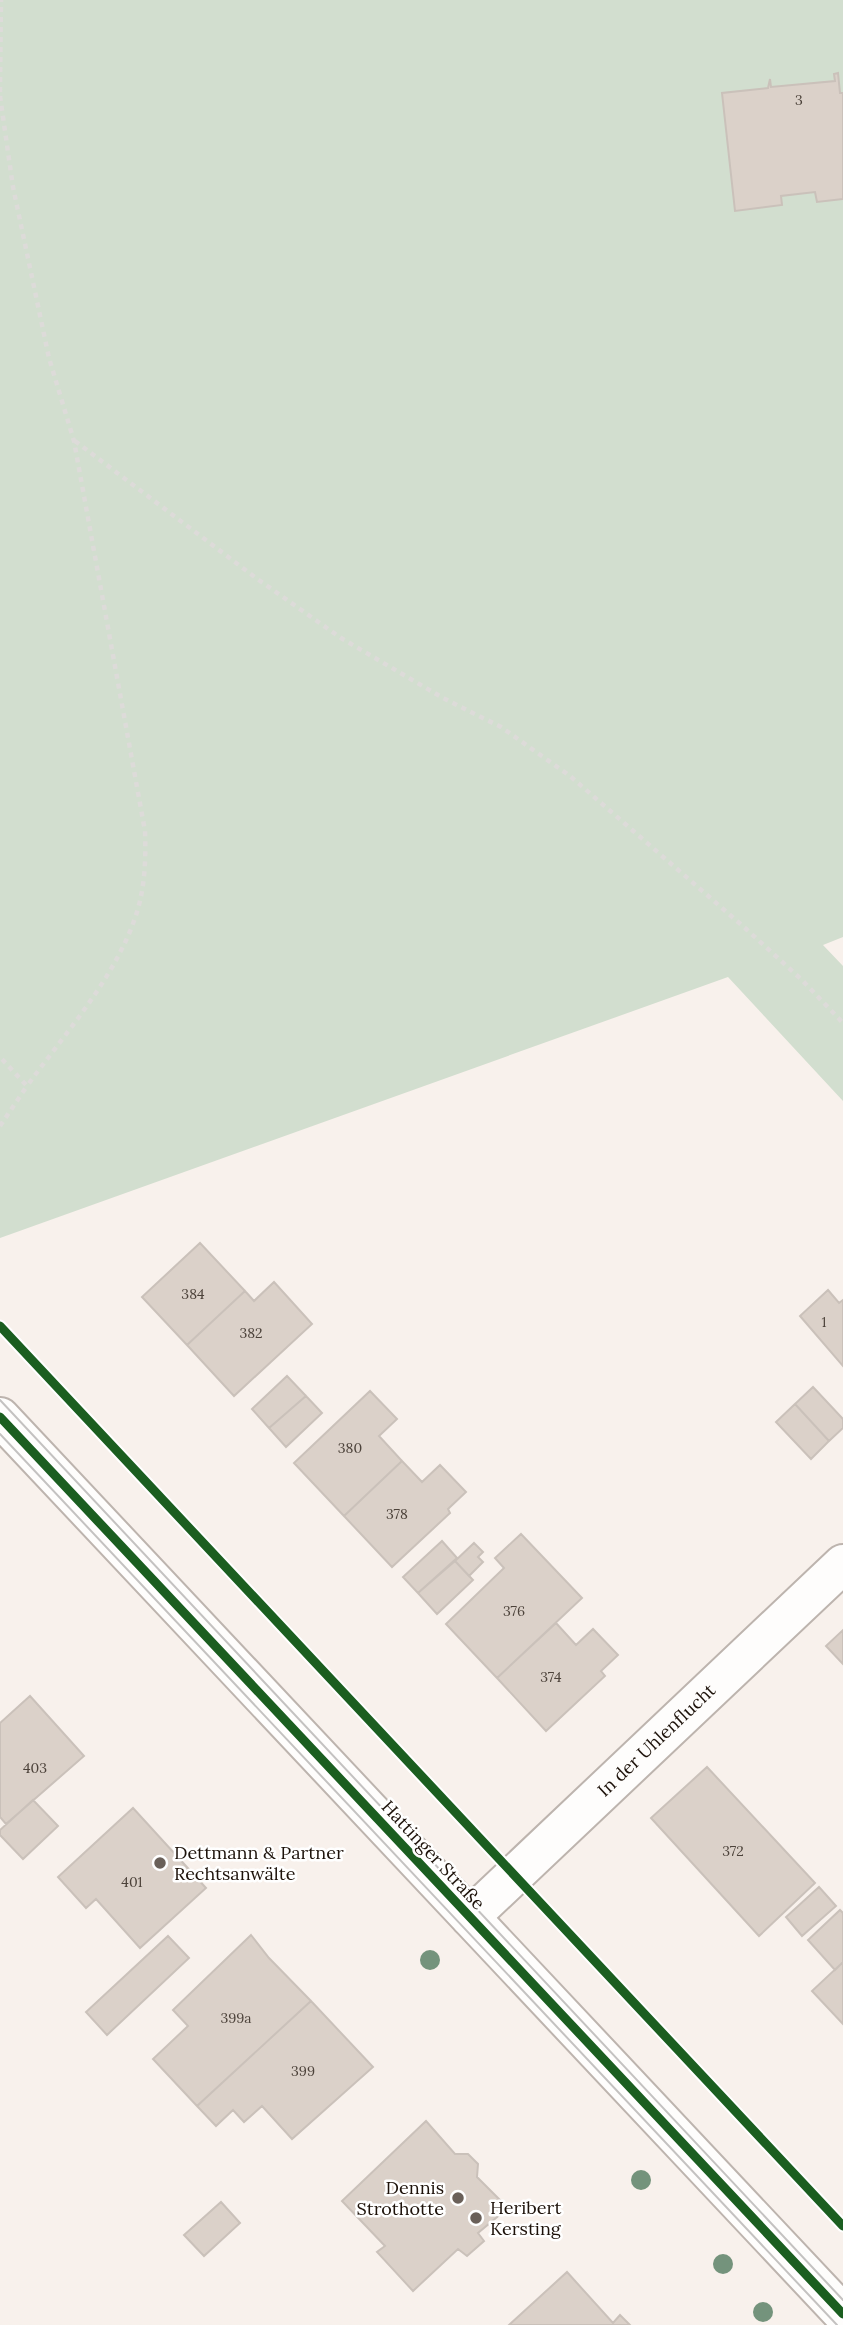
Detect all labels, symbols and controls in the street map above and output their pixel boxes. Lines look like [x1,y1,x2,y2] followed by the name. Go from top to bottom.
[795,91,803,109] house number: 3
[181,1285,205,1303] house number: 384
[821,1313,827,1331] house number: 1
[239,1324,263,1342] house number: 382
[338,1439,362,1457] house number: 380
[386,1505,408,1523] house number: 378
[503,1602,525,1620] house number: 376
[540,1668,562,1686] house number: 374
[592,1679,720,1801] street label: In der Uhlenflucht
[23,1759,47,1777] house number: 403
[377,1795,490,1914] street label: Hattinger Straße
[174,1841,344,1885] place label: Dettmann & Partner Rechtsanwälte
[722,1842,744,1860] house number: 372
[152,1855,168,1871] marker: Dettmann & Partner Rechtsanwälte
[121,1873,143,1891] house number: 401
[220,2009,252,2027] house number: 399a
[291,2062,315,2080] house number: 399
[357,2176,444,2220] place label: Dennis Strothotte
[450,2190,466,2206] marker: Dennis Strothotte
[490,2196,562,2240] place label: Heribert Kersting
[468,2210,484,2226] marker: Heribert Kersting

